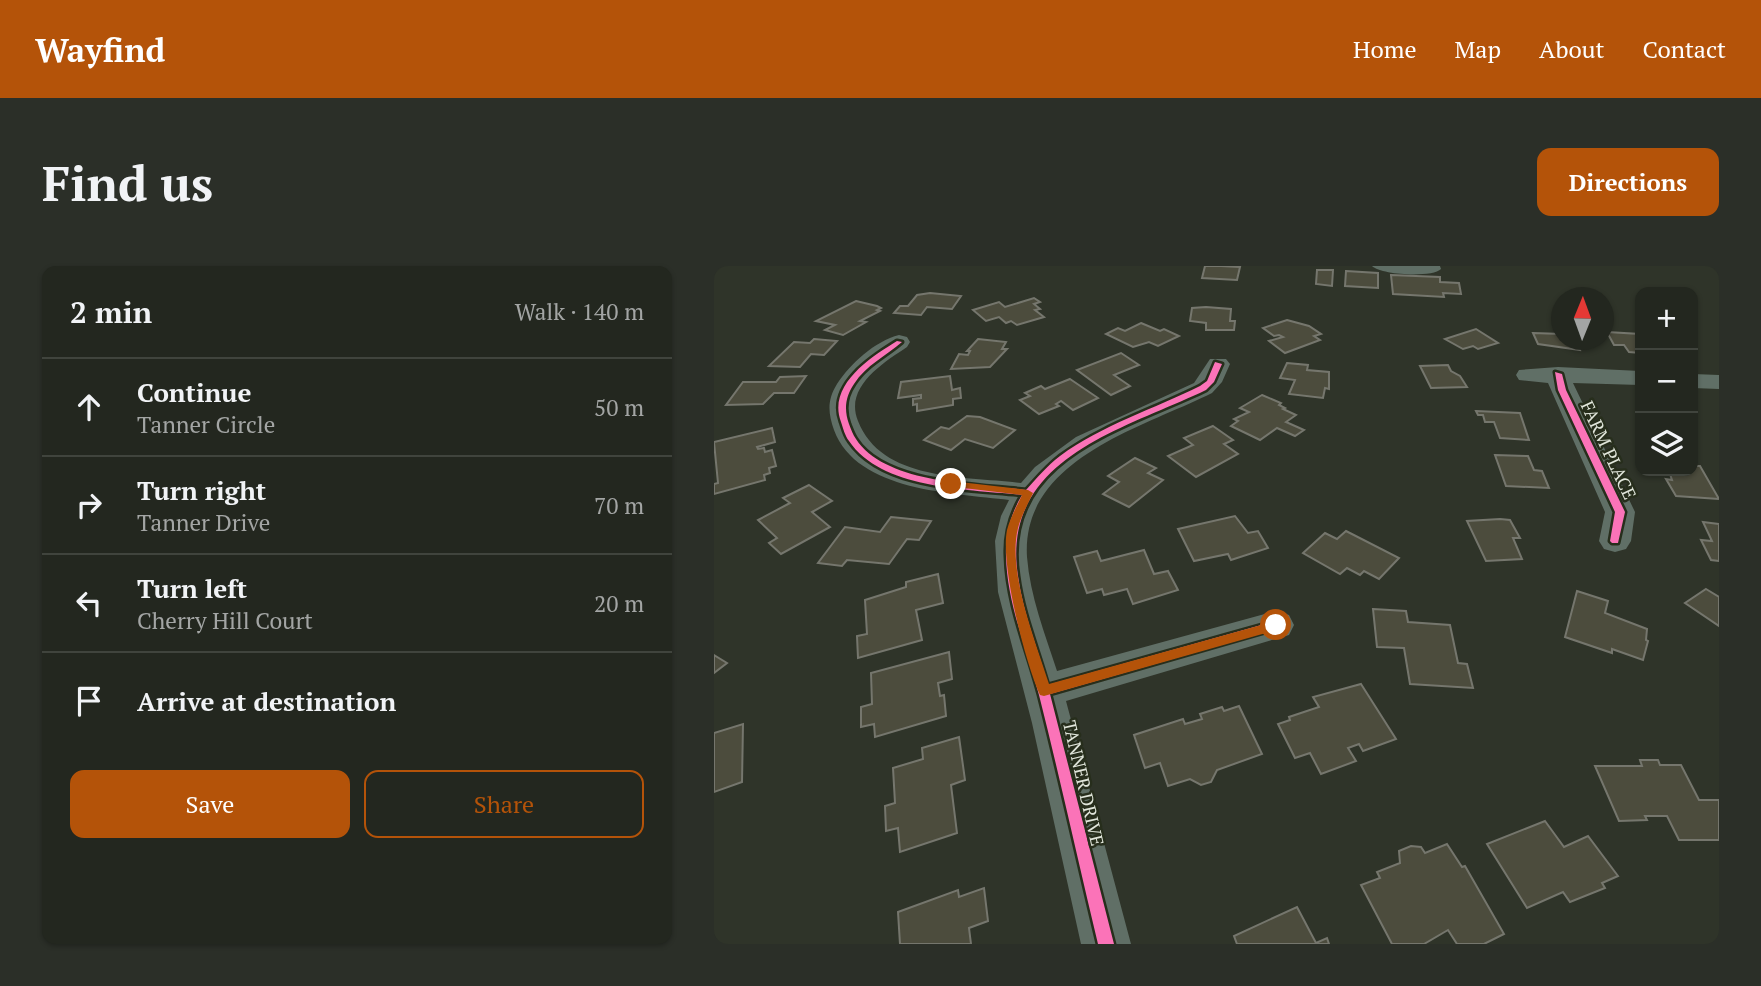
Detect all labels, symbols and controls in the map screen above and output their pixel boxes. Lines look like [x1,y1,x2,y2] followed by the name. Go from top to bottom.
[35,28,165,71] text: Wayfind
[1353,33,1417,65] text: Home
[1455,33,1501,65] text: Map
[1539,33,1605,65] text: About
[1643,33,1726,65] text: Contact
[1537,148,1719,216] button: Directions
[42,150,213,215] text: Find us
[1551,287,1614,350] north arrow
[1635,287,1698,476] map controls
[1635,287,1698,350] button: +
[70,292,152,332] text: 2 min
[515,296,644,327] text: Walk · 140 m
[1635,350,1698,413] button: −
[137,375,251,409] text: Continue
[70,388,108,426] icon: ahead
[594,392,644,423] text: 50 m
[1576,397,1642,503] street label: FARM PLACE
[137,409,275,440] text: Tanner Circle
[1635,413,1698,476] button: layers
[935,468,966,499] route end
[137,473,266,507] text: Turn right
[70,486,108,524] icon: right
[594,490,644,521] text: 70 m
[137,507,270,538] text: Tanner Drive
[137,571,247,605] text: Turn left
[70,584,108,622] icon: left
[594,588,644,619] text: 20 m
[137,605,313,636] text: Cherry Hill Court
[1260,609,1291,640] route start
[70,682,108,720] icon: arrive
[137,684,396,718] text: Arrive at destination
[1058,718,1110,848] street label: TANNER DRIVE
[70,770,350,838] button: Save
[364,770,644,838] button: Share

